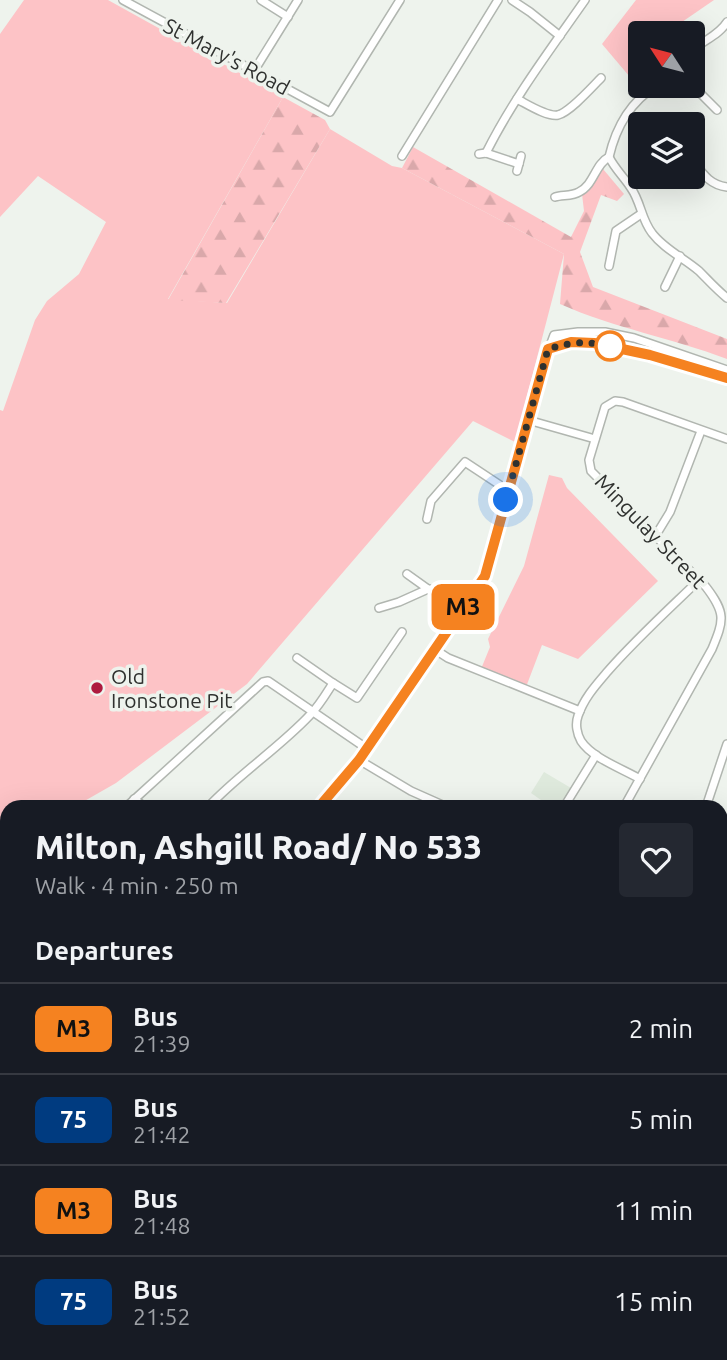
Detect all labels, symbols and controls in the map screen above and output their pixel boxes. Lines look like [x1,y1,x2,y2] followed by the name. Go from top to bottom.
[160,13,294,99] street label: St Mary's Road
[628,21,705,98] north arrow
[628,21,705,189] map controls
[628,112,705,189] button: layers
[595,331,625,361] unlabelled marker
[591,469,711,593] street label: Mingulay Street
[488,482,523,517] your location
[432,584,494,630] line badge: M3
[446,593,480,620] text: M3
[111,664,233,712] place label: Old Ironstone Pit
[89,680,105,696] marker: Old Ironstone Pit
[619,823,693,897] button: heart
[35,828,482,865] text: Milton, Ashgill Road/ No 533
[35,873,239,898] text: Walk · 4 min · 250 m
[35,936,173,965] text: Departures
[133,1002,178,1031] text: Bus
[629,1014,693,1043] text: 2 min
[56,1015,91,1042] text: M3
[133,1031,191,1056] text: 21:39
[133,1093,178,1122] text: Bus
[629,1105,693,1134] text: 5 min
[60,1106,87,1133] text: 75
[133,1122,191,1147] text: 21:42
[133,1184,178,1213] text: Bus
[614,1196,693,1225] text: 11 min
[56,1197,91,1224] text: M3
[133,1213,191,1238] text: 21:48
[133,1275,178,1304] text: Bus
[614,1287,693,1316] text: 15 min
[60,1288,87,1315] text: 75
[133,1304,191,1329] text: 21:52

